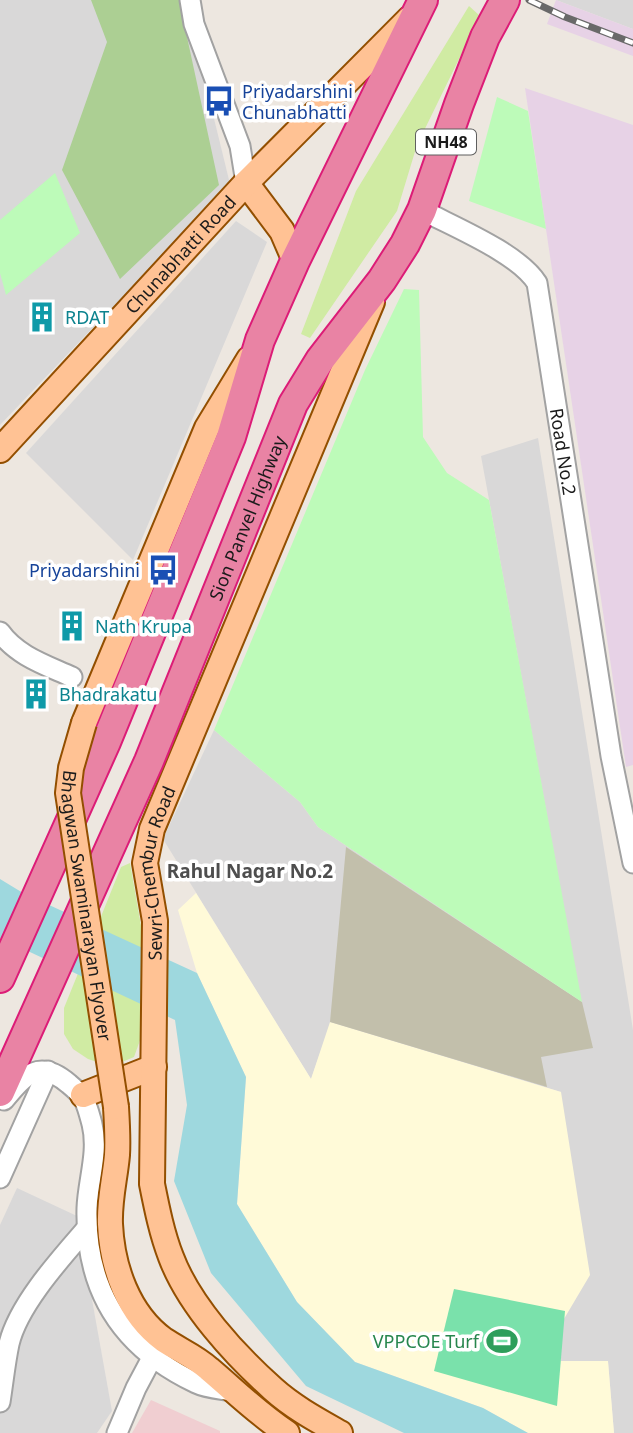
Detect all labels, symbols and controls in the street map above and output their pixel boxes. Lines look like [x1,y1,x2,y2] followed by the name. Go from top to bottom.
[242,79,353,124] place label: Priyadarshini Chunabhatti
[202,84,236,118] bus stop icon: Priyadarshini Chunabhatti
[416,130,476,154] road number: NH48
[120,190,241,319] street label: Chunabhatti Road
[25,300,59,334] building icon: RDAT
[65,305,109,329] place label: RDAT
[545,406,582,497] street label: Road No.2
[203,431,291,604] street label: Sion Panvel Highway
[146,553,180,587] bus stop icon: Priyadarshini
[29,558,140,582] place label: Priyadarshini
[55,609,89,643] building icon: Nath Krupa
[95,614,192,638] place label: Nath Krupa
[19,677,53,711] building icon: Bhadrakatu
[59,682,158,706] place label: Bhadrakatu
[56,769,118,1043] street label: Bhagwan Swaminarayan Flyover
[133,782,181,961] street label: Sewri-Chembur Road
[167,858,333,884] district label: Rahul Nagar No.2
[485,1324,519,1358] sports icon: VPPCOE Turf
[373,1329,480,1353] place label: VPPCOE Turf

